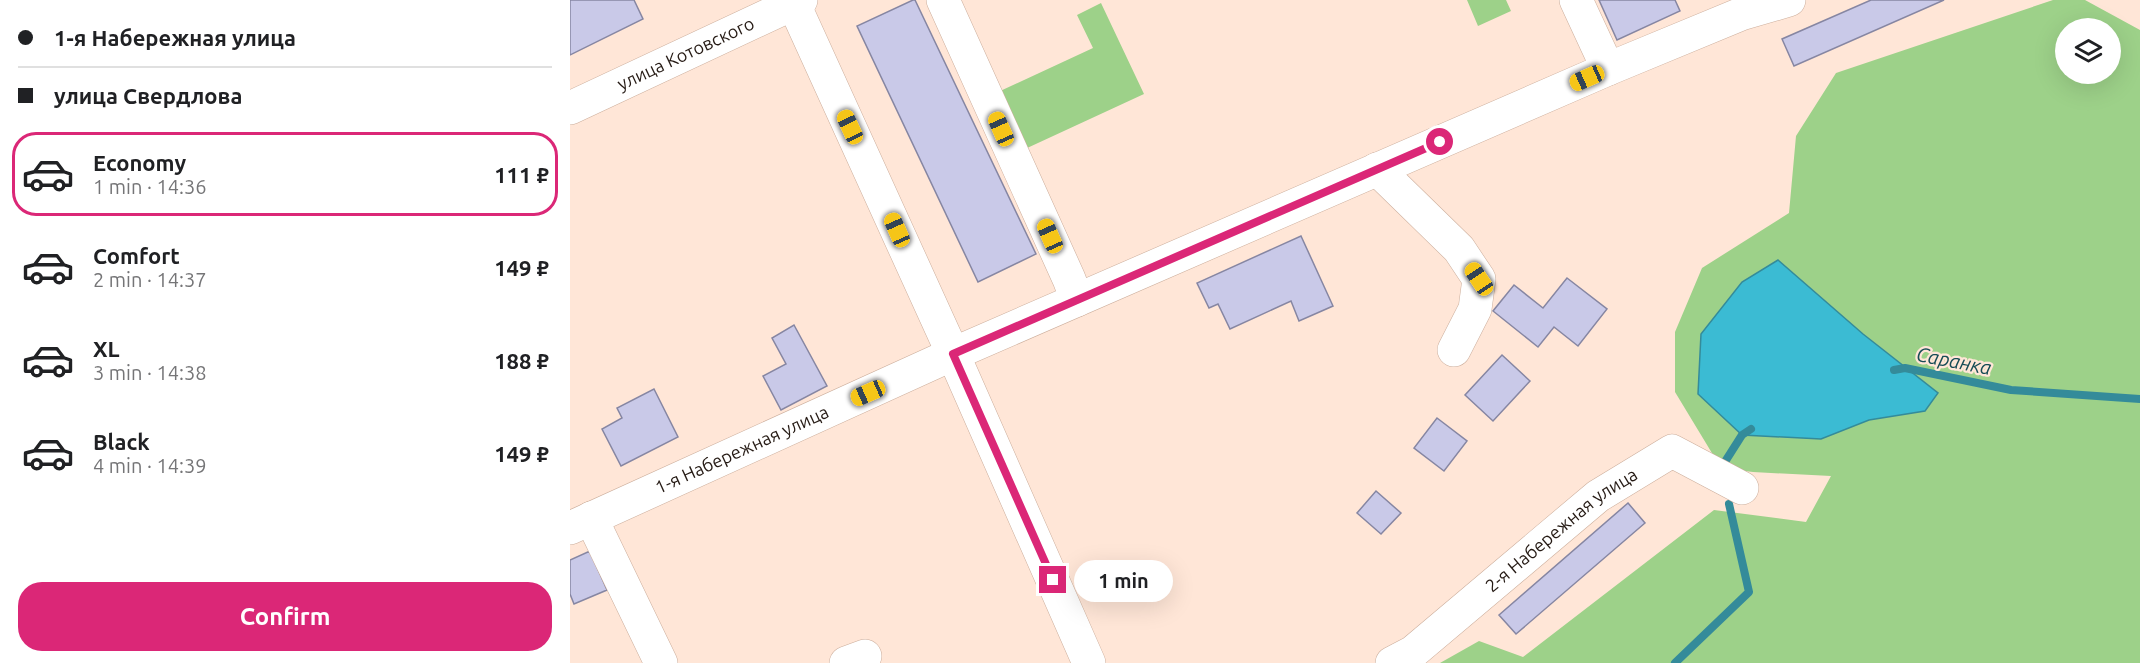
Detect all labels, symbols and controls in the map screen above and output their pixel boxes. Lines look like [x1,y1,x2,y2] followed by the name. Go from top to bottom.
[614,12,757,93] street label: улица Котовского
[2055,18,2121,84] map controls
[2055,18,2121,84] button: layers
[54,25,296,50] text: 1-я Набережная улица
[1567,62,1607,94] car
[54,83,242,108] text: улица Свердлова
[834,107,866,147] car
[985,109,1017,149] car
[1426,128,1453,155] route start
[21,147,75,201] icon: car
[93,150,186,175] text: Economy
[494,162,549,187] text: 111 ₽
[93,175,207,198] text: 1 min · 14:36
[881,210,913,250] car
[1034,216,1066,256] car
[21,240,75,294] icon: car
[93,243,180,268] text: Comfort
[494,255,549,280] text: 149 ₽
[1461,259,1497,299] car
[93,268,207,291] text: 2 min · 14:37
[21,333,75,387] icon: car
[93,336,120,361] text: XL
[1915,342,1994,379] water label: Саранка
[494,348,549,373] text: 188 ₽
[93,361,207,384] text: 3 min · 14:38
[848,377,888,409] car
[652,401,831,497] street label: 1-я Набережная улица
[21,426,75,480] icon: car
[93,429,150,454] text: Black
[494,441,549,466] text: 149 ₽
[93,454,207,477] text: 4 min · 14:39
[1481,464,1641,596] street label: 2-я Набережная улица
[1074,559,1173,601] callout: 1 min
[1039,566,1066,593] route end
[1098,569,1149,592] text: 1 min
[18,582,552,651] button: Confirm

